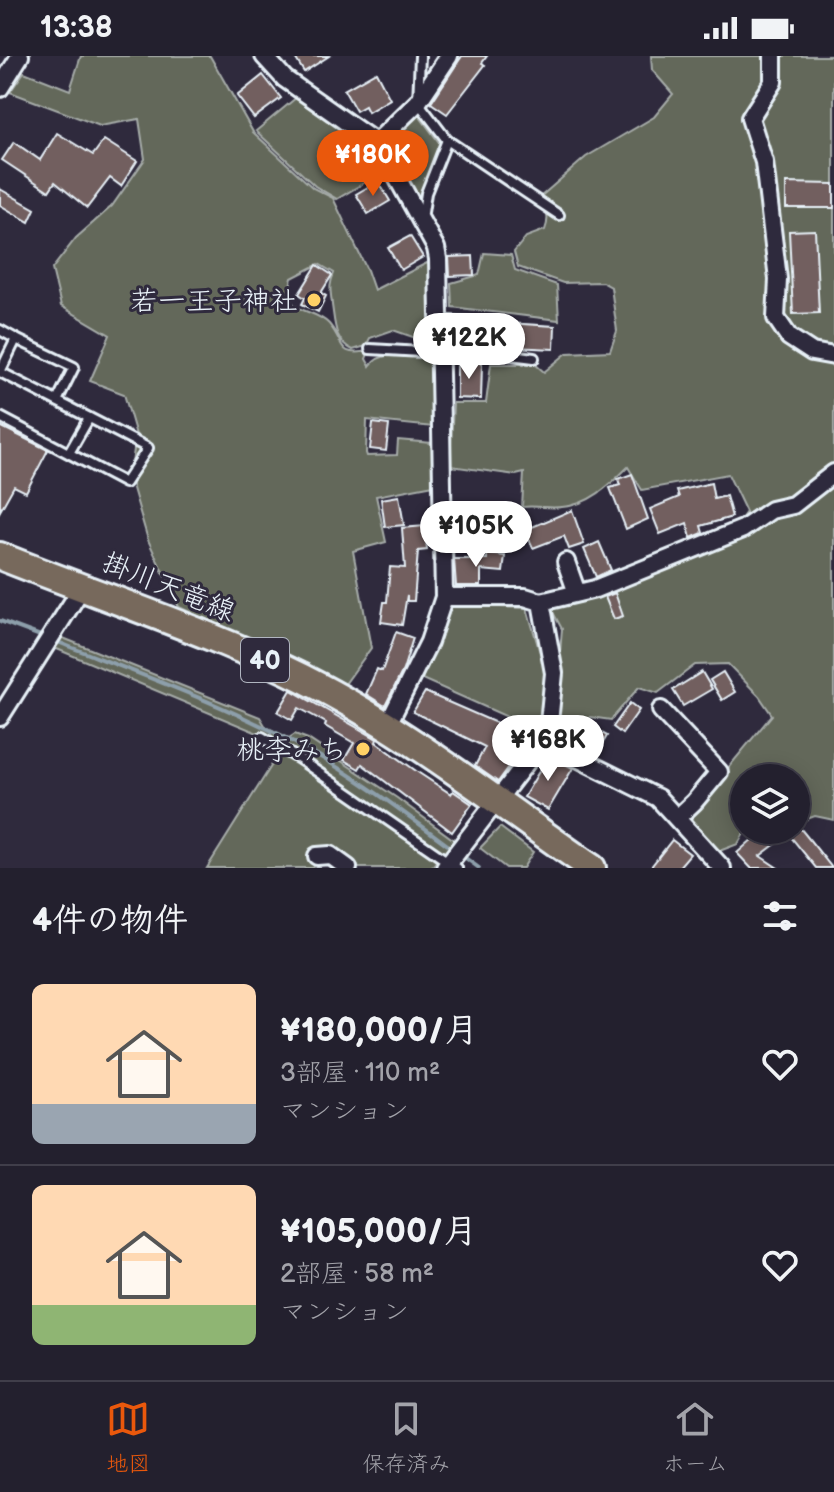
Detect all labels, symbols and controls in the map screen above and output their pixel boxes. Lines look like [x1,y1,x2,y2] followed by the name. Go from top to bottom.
[40,10,113,46] text: 13:38
[317,130,429,198] pin: ¥180K
[335,140,411,171] text: ¥180K
[130,285,298,318] place label: 若一王子神社
[305,291,323,309] marker: 若一王子神社
[413,313,525,381] pin: ¥122K
[431,323,507,354] text: ¥122K
[420,501,532,569] pin: ¥105K
[438,511,514,542] text: ¥105K
[97,546,240,629] street label: 掛川天竜線
[241,638,289,682] road number: 40
[492,715,604,783] pin: ¥168K
[510,725,586,756] text: ¥168K
[236,734,347,767] place label: 桃李みち
[354,740,372,758] marker: 桃李みち
[730,764,810,844] map controls
[730,764,810,844] button: layers
[758,894,802,938] icon: filters
[32,900,188,941] text: 4件の物件
[280,1010,478,1051] text: ¥180,000/月
[96,1016,192,1112] icon: home
[758,1042,802,1086] icon: heart
[280,1058,440,1089] text: 3部屋 · 110 m²
[280,1096,409,1127] text: マンション
[280,1211,477,1252] text: ¥105,000/月
[96,1217,192,1313] icon: home
[758,1243,802,1287] icon: heart
[280,1259,434,1290] text: 2部屋 · 58 m²
[280,1297,409,1328] text: マンション
[106,1397,150,1478] tab: 地図
[362,1397,450,1478] tab: 保存済み
[663,1397,728,1478] tab: ホーム

